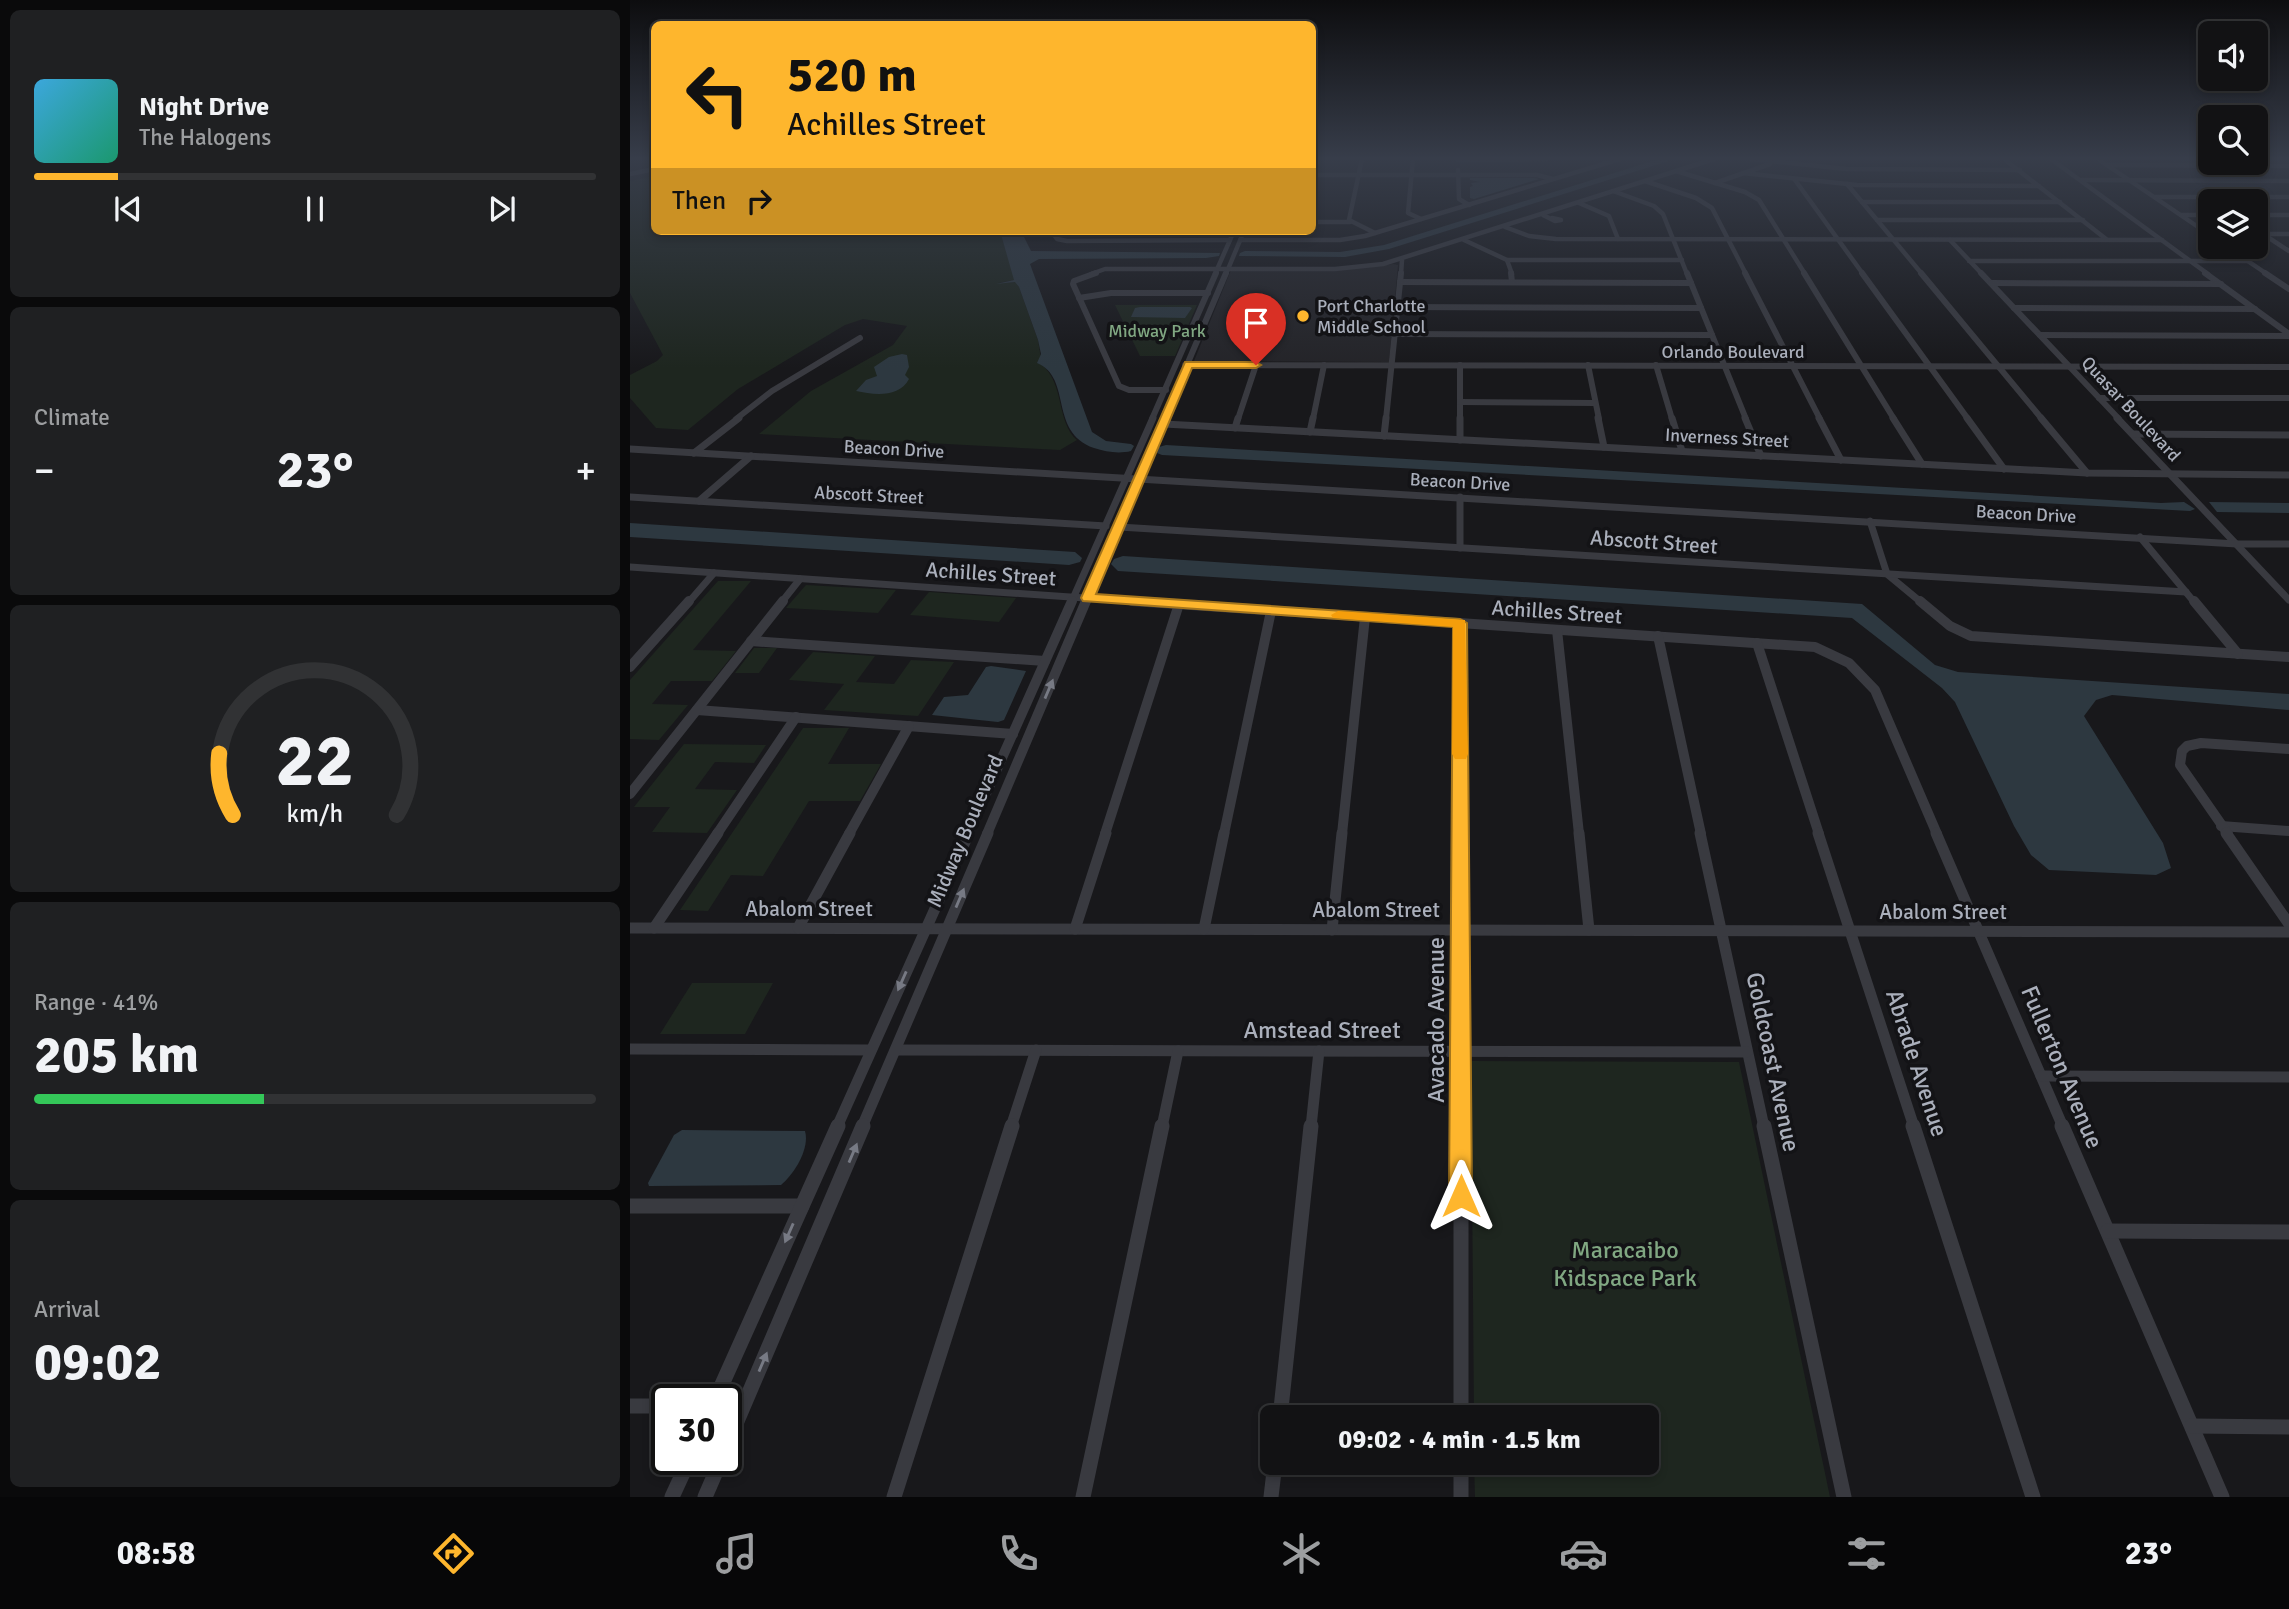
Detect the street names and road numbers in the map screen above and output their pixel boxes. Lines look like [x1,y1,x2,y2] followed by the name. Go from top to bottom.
[1662,341,1804,363] street label: Orlando Boulevard
[2077,352,2185,466] street label: Quasar Boulevard
[1665,424,1789,452] street label: Inverness Street
[843,435,945,463] street label: Beacon Drive
[1409,468,1511,496] street label: Beacon Drive
[814,481,924,509] street label: Abscott Street
[1975,500,2077,528] street label: Beacon Drive
[1589,525,1719,559] street label: Abscott Street
[925,556,1057,592] street label: Achilles Street
[1491,594,1623,630] street label: Achilles Street
[921,751,1009,911] street label: Midway Boulevard
[745,896,873,922] street label: Abalom Street
[1312,897,1440,923] street label: Abalom Street
[1879,899,2007,925] street label: Abalom Street
[1421,937,1451,1103] street label: Avacado Avenue
[1739,970,1807,1154] street label: Goldcoast Avenue
[2014,981,2110,1153] street label: Fullerton Avenue
[1879,986,1955,1140] street label: Abrade Avenue
[1243,1015,1401,1045] street label: Amstead Street

